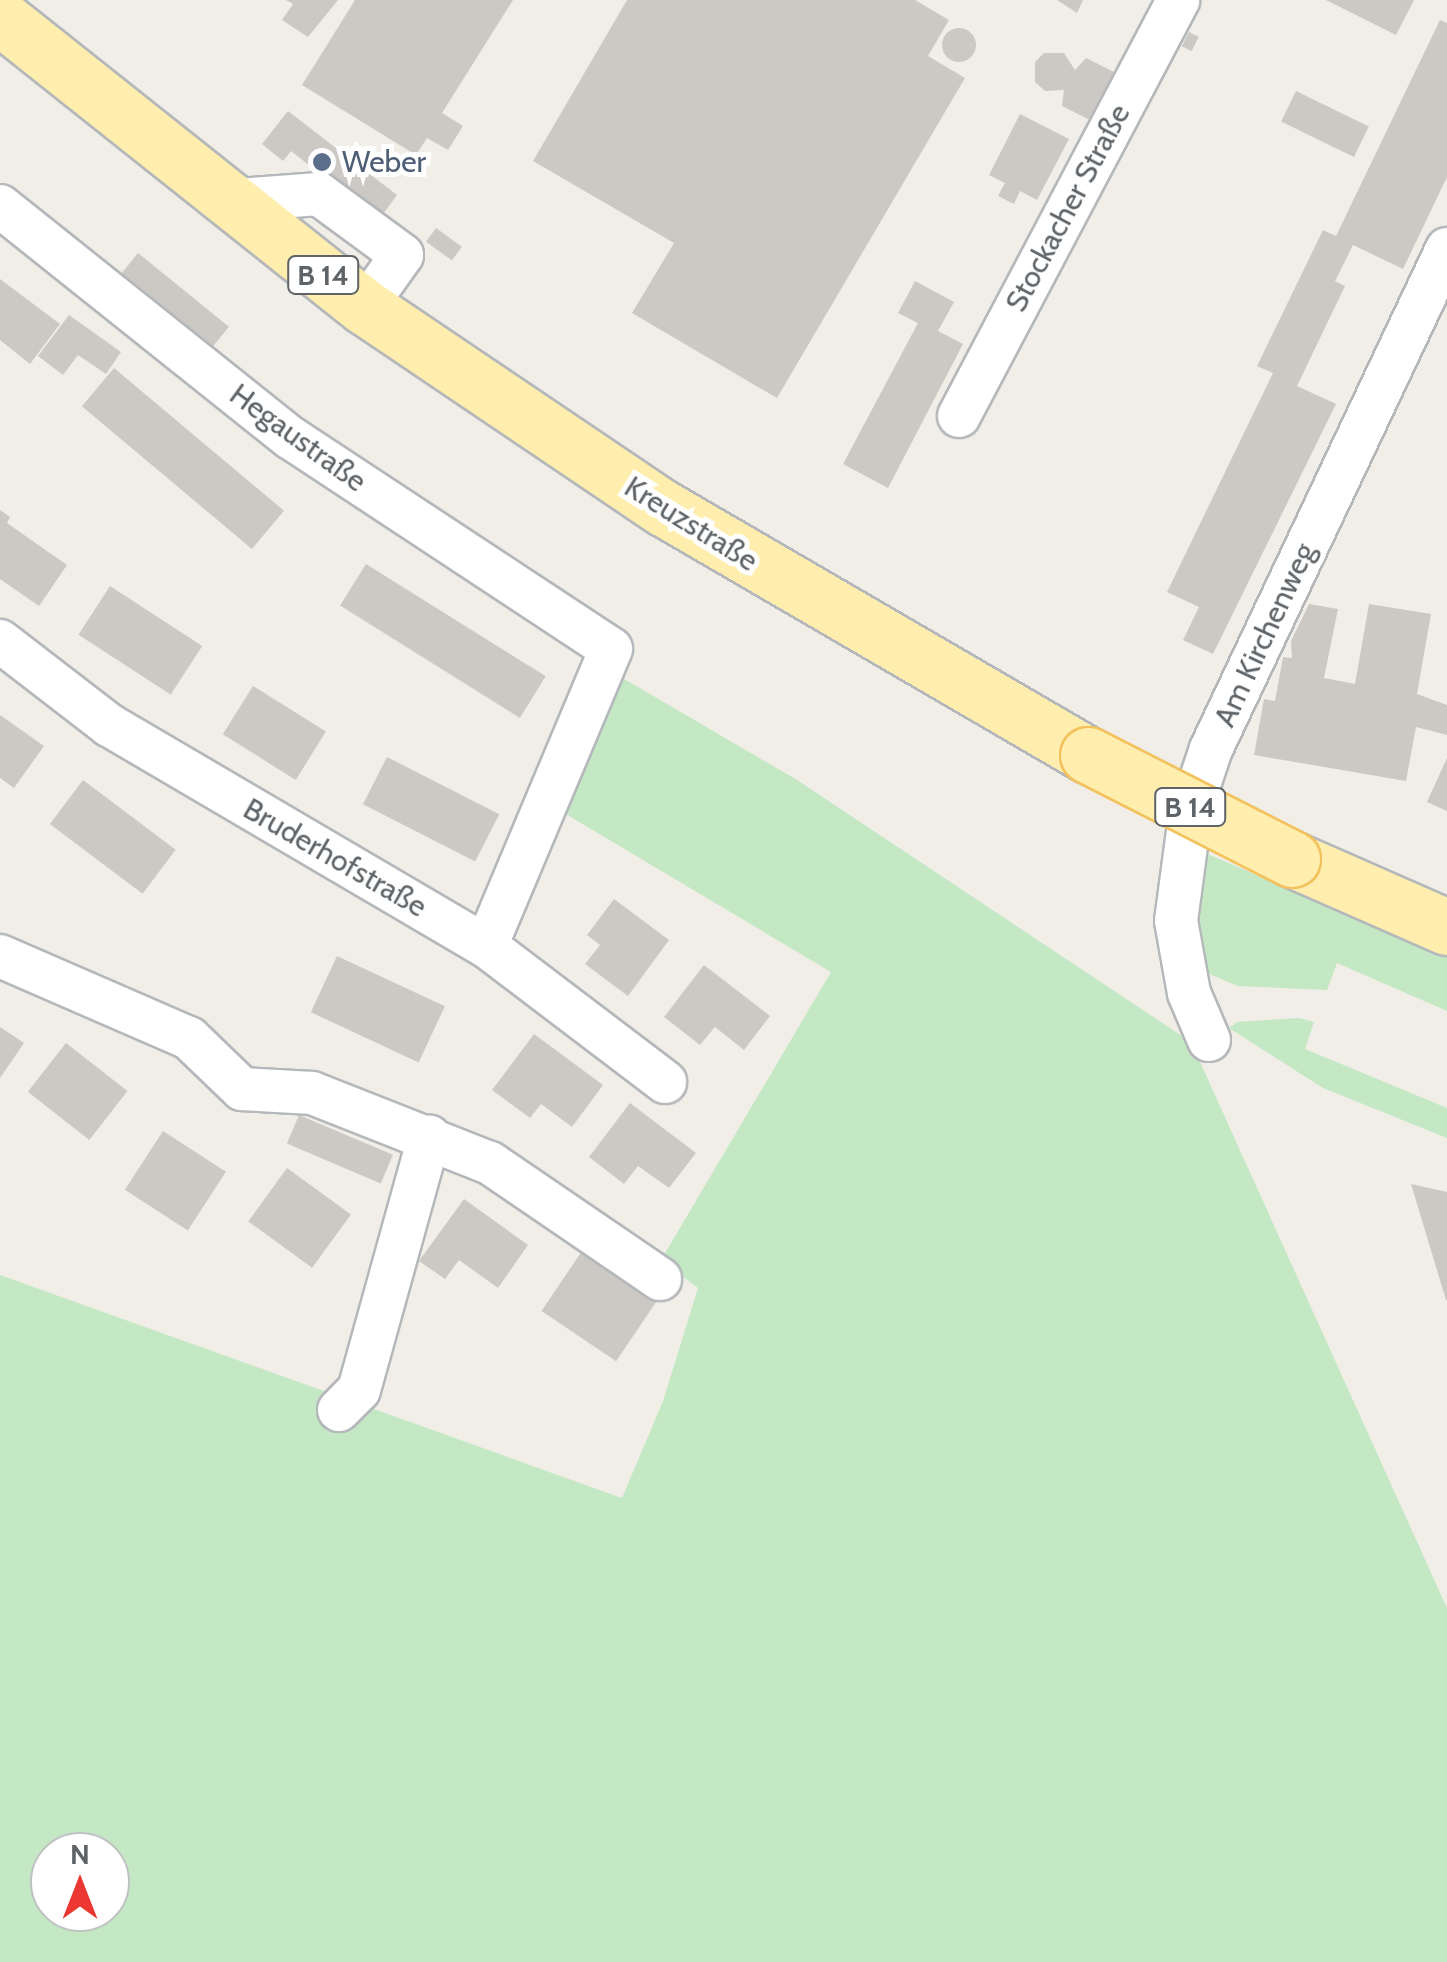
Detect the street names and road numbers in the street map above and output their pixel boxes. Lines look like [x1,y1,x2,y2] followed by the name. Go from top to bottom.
[998,98,1138,318] street label: Stockacher Straße
[286,252,360,298] road number: B 14
[223,376,373,500] street label: Hegaustraße
[618,469,764,579] street label: Kreuzstraße
[1207,538,1323,732] street label: Am Kirchenweg
[1152,784,1228,830] road number: B 14
[237,791,433,925] street label: Bruderhofstraße

